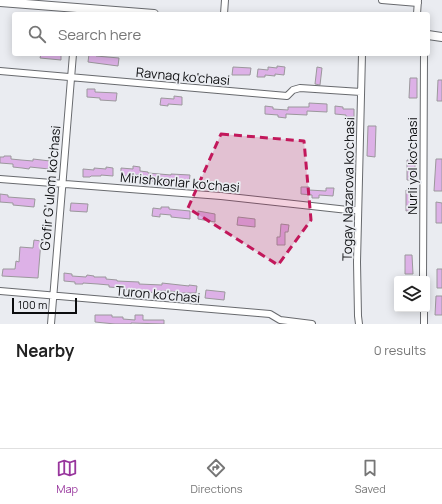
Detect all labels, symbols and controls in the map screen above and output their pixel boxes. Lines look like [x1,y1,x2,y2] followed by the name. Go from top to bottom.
[12,12,430,56] search box
[26,23,48,45] icon: search
[58,24,141,45] text: Search here
[135,63,231,89] street label: Ravnaq ko'chasi
[338,117,358,261] street label: Togay Nazarova ko'chasi
[403,117,421,215] street label: Nurli yol ko'chasi
[36,125,64,251] street label: G'ofir G'ulom ko'chasi
[119,168,241,196] street label: Mirishkorlar ko'chasi
[394,276,430,312] map controls
[394,276,430,312] button: layers
[115,281,201,307] street label: Turon ko'chasi
[12,296,77,315] scale bar
[18,297,47,312] text: 100 m
[16,339,74,362] text: Nearby
[374,341,426,359] text: 0 results
[56,457,78,496] tab: Map
[190,457,243,496] tab: Directions
[355,457,386,496] tab: Saved

